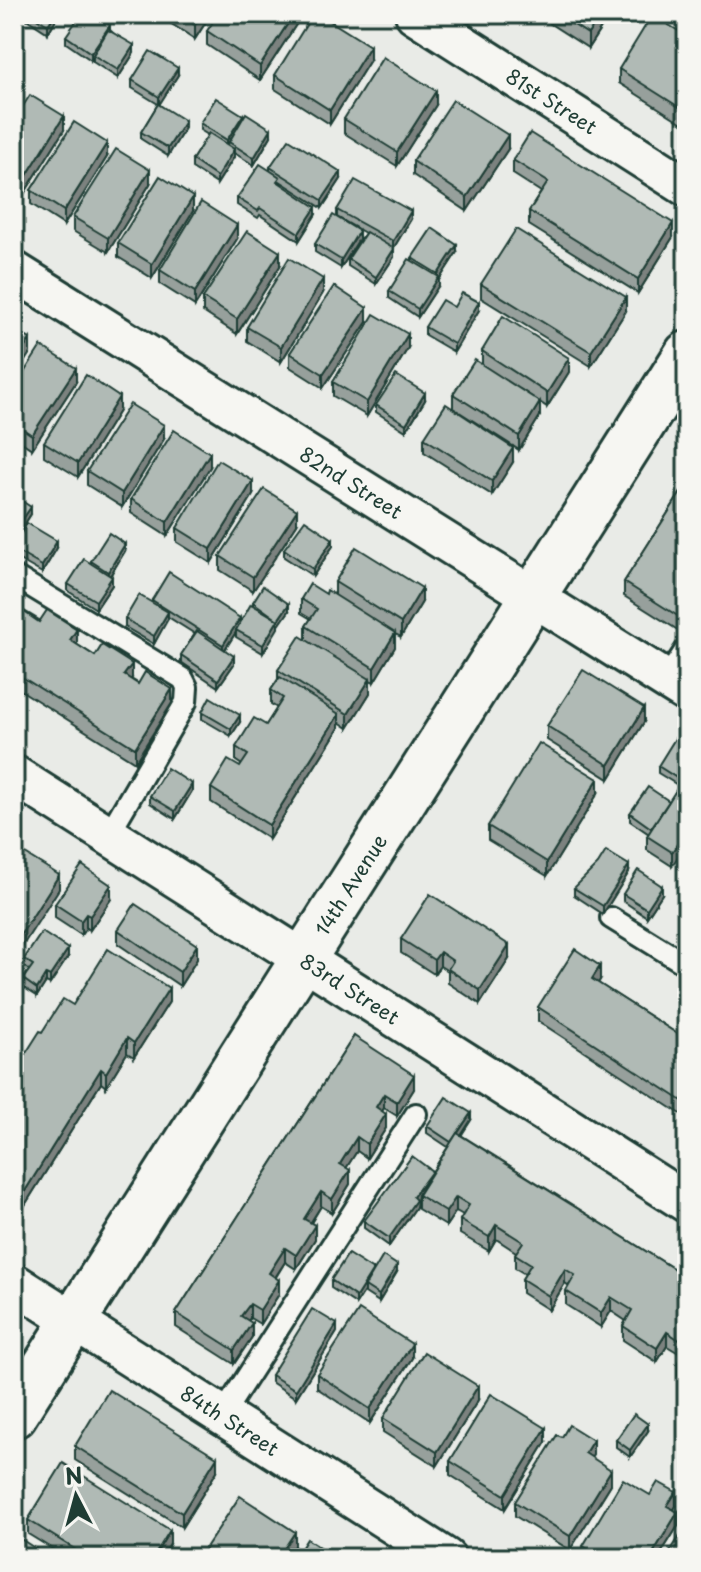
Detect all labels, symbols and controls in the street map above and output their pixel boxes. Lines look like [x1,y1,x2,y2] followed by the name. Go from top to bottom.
[500,61,603,141] street label: 81st Street
[294,439,408,526] street label: 82nd Street
[307,828,394,941] street label: 14th Avenue
[294,946,405,1031] street label: 83rd Street
[175,1378,285,1463] street label: 84th Street
[36,1456,116,1536] north arrow
[63,1457,84,1492] text: N

